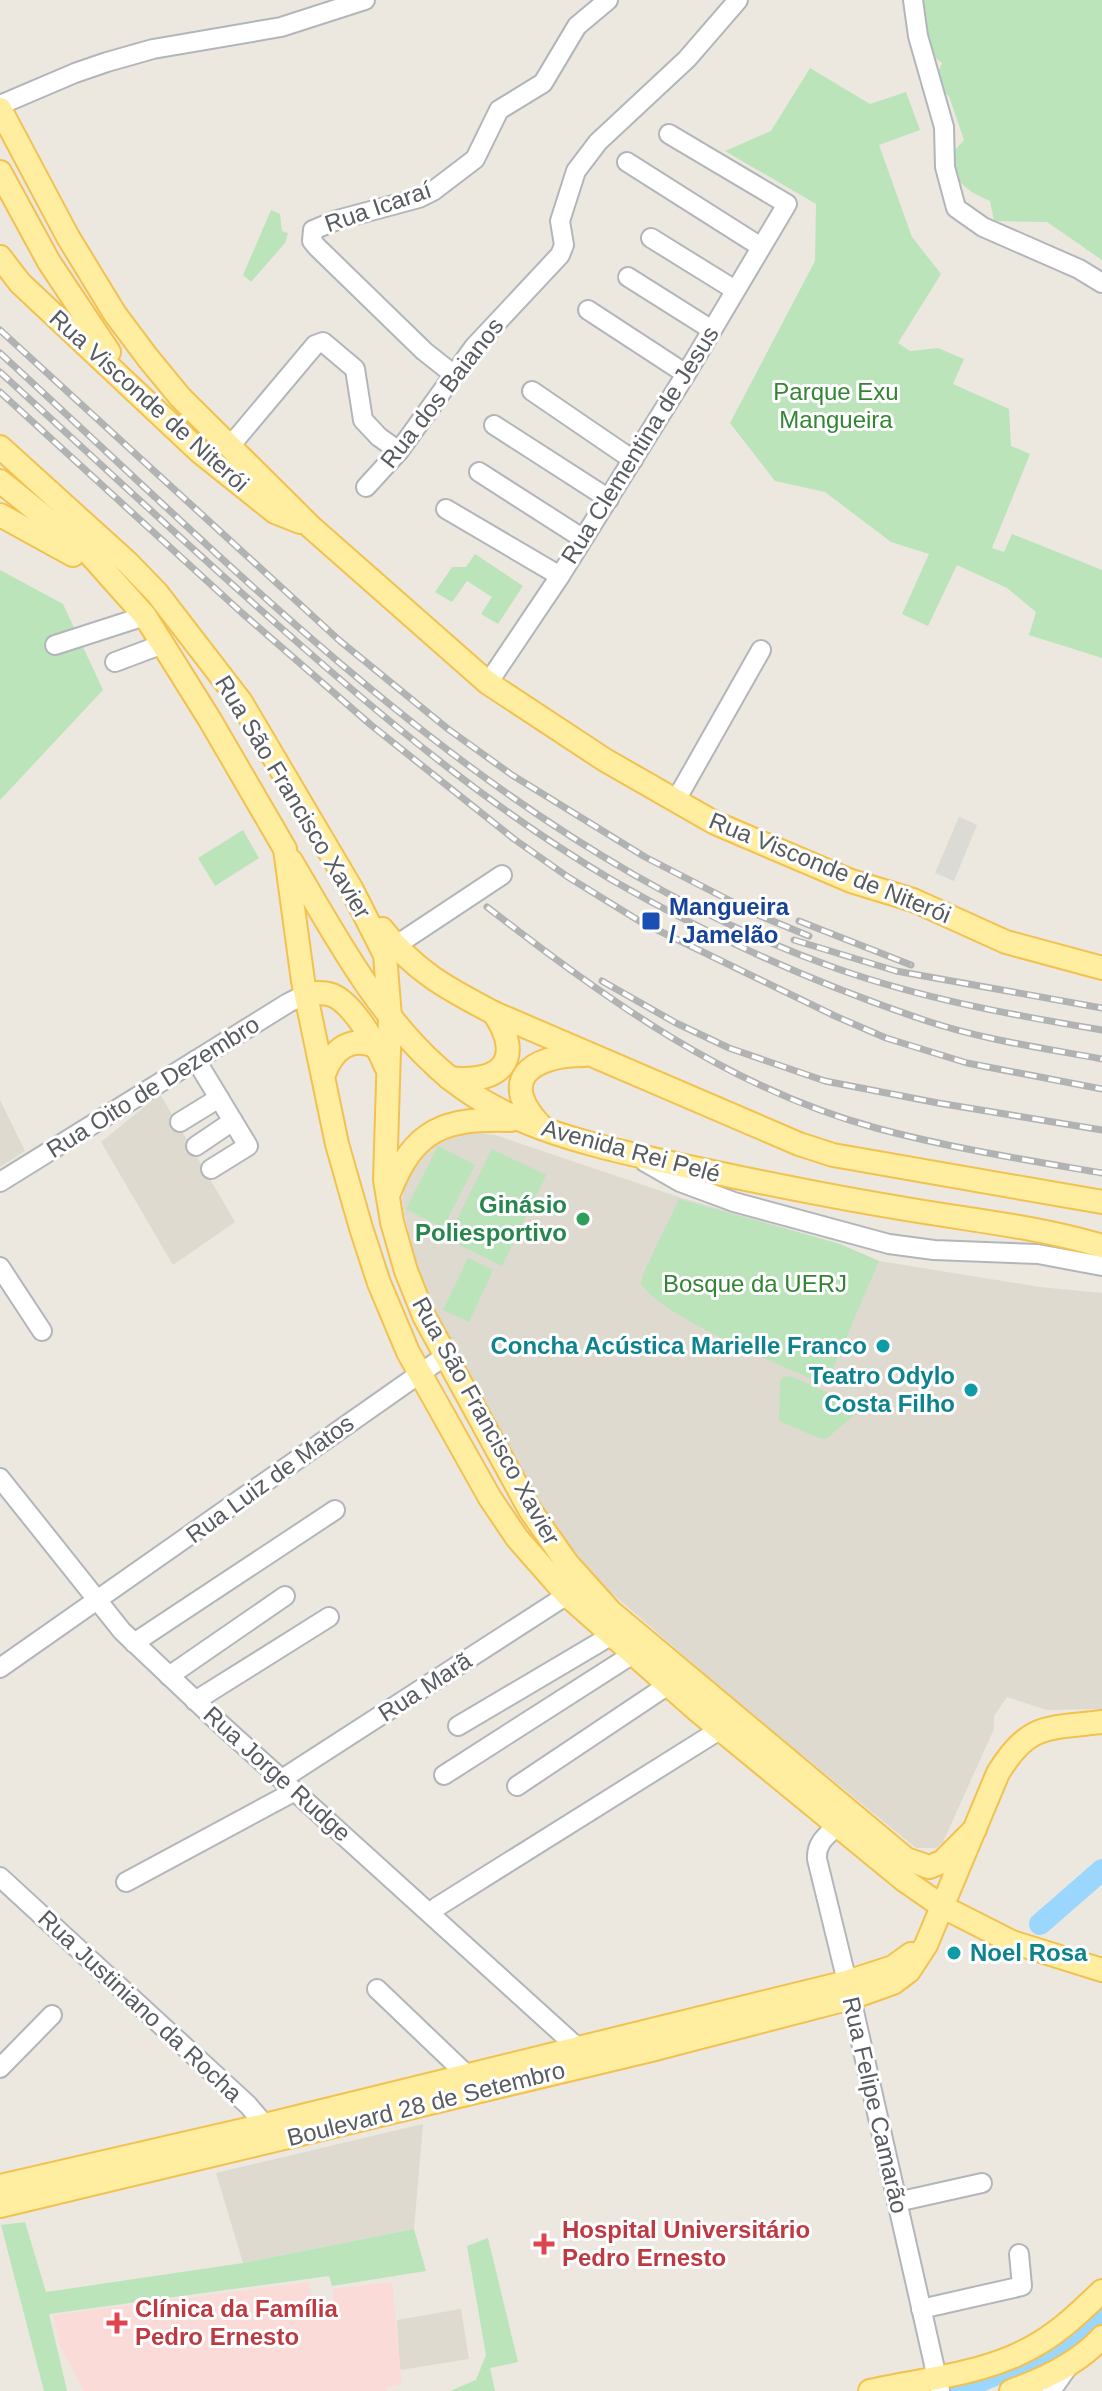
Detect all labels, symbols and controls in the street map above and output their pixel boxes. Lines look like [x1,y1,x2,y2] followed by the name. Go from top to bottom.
[321,176,435,237] street label: Rua Icaraí
[44,304,254,497] street label: Rua Visconde de Niterói
[375,312,509,473] street label: Rua dos Baianos
[555,321,724,568] street label: Rua Clementina de Jesus
[773,378,899,433] park label: Parque Exu Mangueira
[210,670,377,923] street label: Rua São Francisco Xavier
[705,807,955,928] street label: Rua Visconde de Niterói
[669,893,790,948] place label: Mangueira / Jamelão
[640,910,662,932] marker: Mangueira / Jamelão
[42,1010,264,1163] street label: Rua Oito de Dezembro
[539,1114,723,1187] street label: Avenida Rei Pelé
[415,1191,567,1246] place label: Ginásio Poliesportivo
[574,1210,592,1228] marker: Ginásio Poliesportivo
[663,1270,847,1297] park label: Bosque da UERJ
[407,1292,566,1549] street label: Rua São Francisco Xavier
[490,1332,867,1359] place label: Concha Acústica Marielle Franco
[874,1337,892,1355] marker: Concha Acústica Marielle Franco
[809,1362,955,1417] place label: Teatro Odylo Costa Filho
[962,1381,980,1399] marker: Teatro Odylo Costa Filho
[181,1409,359,1548] street label: Rua Luiz de Matos
[373,1646,477,1727] street label: Rua Marã
[198,1701,356,1847] street label: Rua Jorge Rudge
[33,1904,248,2107] street label: Rua Justiniano da Rocha
[970,1939,1088,1966] place label: Noel Rosa
[945,1944,963,1962] marker: Noel Rosa
[837,1994,914,2216] street label: Rua Felipe Camarão
[284,2056,568,2151] street label: Boulevard 28 de Setembro
[562,2216,810,2271] place label: Hospital Universitário Pedro Ernesto
[533,2233,555,2255] marker: Hospital Universitário Pedro Ernesto
[135,2295,338,2350] place label: Clínica da Família Pedro Ernesto
[106,2312,128,2334] marker: Clínica da Família Pedro Ernesto

